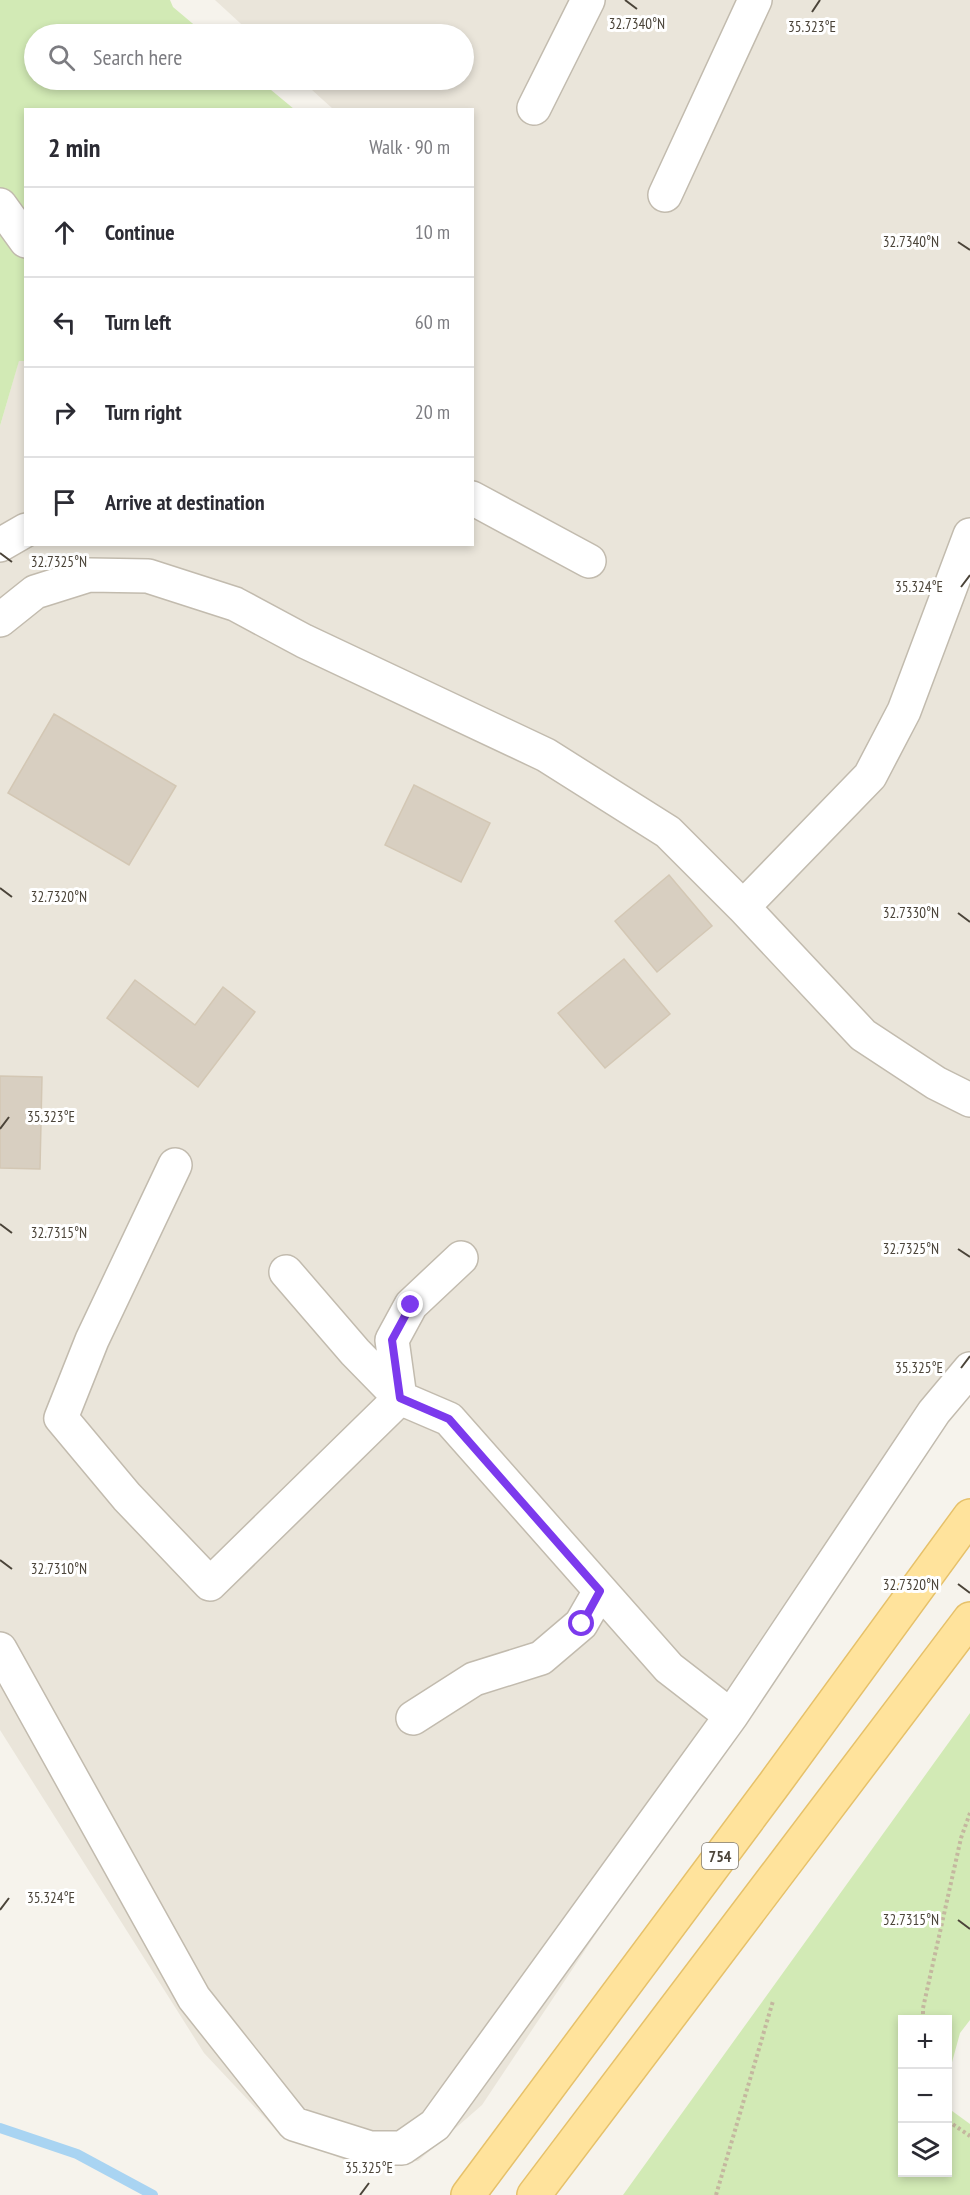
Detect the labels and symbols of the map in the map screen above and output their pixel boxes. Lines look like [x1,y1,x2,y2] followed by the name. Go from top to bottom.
[609,14,665,33] text: 32.7340°N
[788,17,836,36] text: 35.323°E
[883,232,939,251] text: 32.7340°N
[31,552,87,571] text: 32.7325°N
[895,577,943,596] text: 35.324°E
[31,887,87,906] text: 32.7320°N
[883,903,939,922] text: 32.7330°N
[27,1107,75,1126] text: 35.323°E
[31,1223,87,1242] text: 32.7315°N
[883,1239,939,1258] text: 32.7325°N
[397,1291,423,1317] route end
[895,1358,943,1377] text: 35.325°E
[31,1559,87,1578] text: 32.7310°N
[883,1575,939,1594] text: 32.7320°N
[568,1610,594,1636] route start
[702,1843,738,1869] road number: 754
[27,1888,75,1907] text: 35.324°E
[883,1910,939,1929] text: 32.7315°N
[345,2158,393,2177] text: 35.325°E

